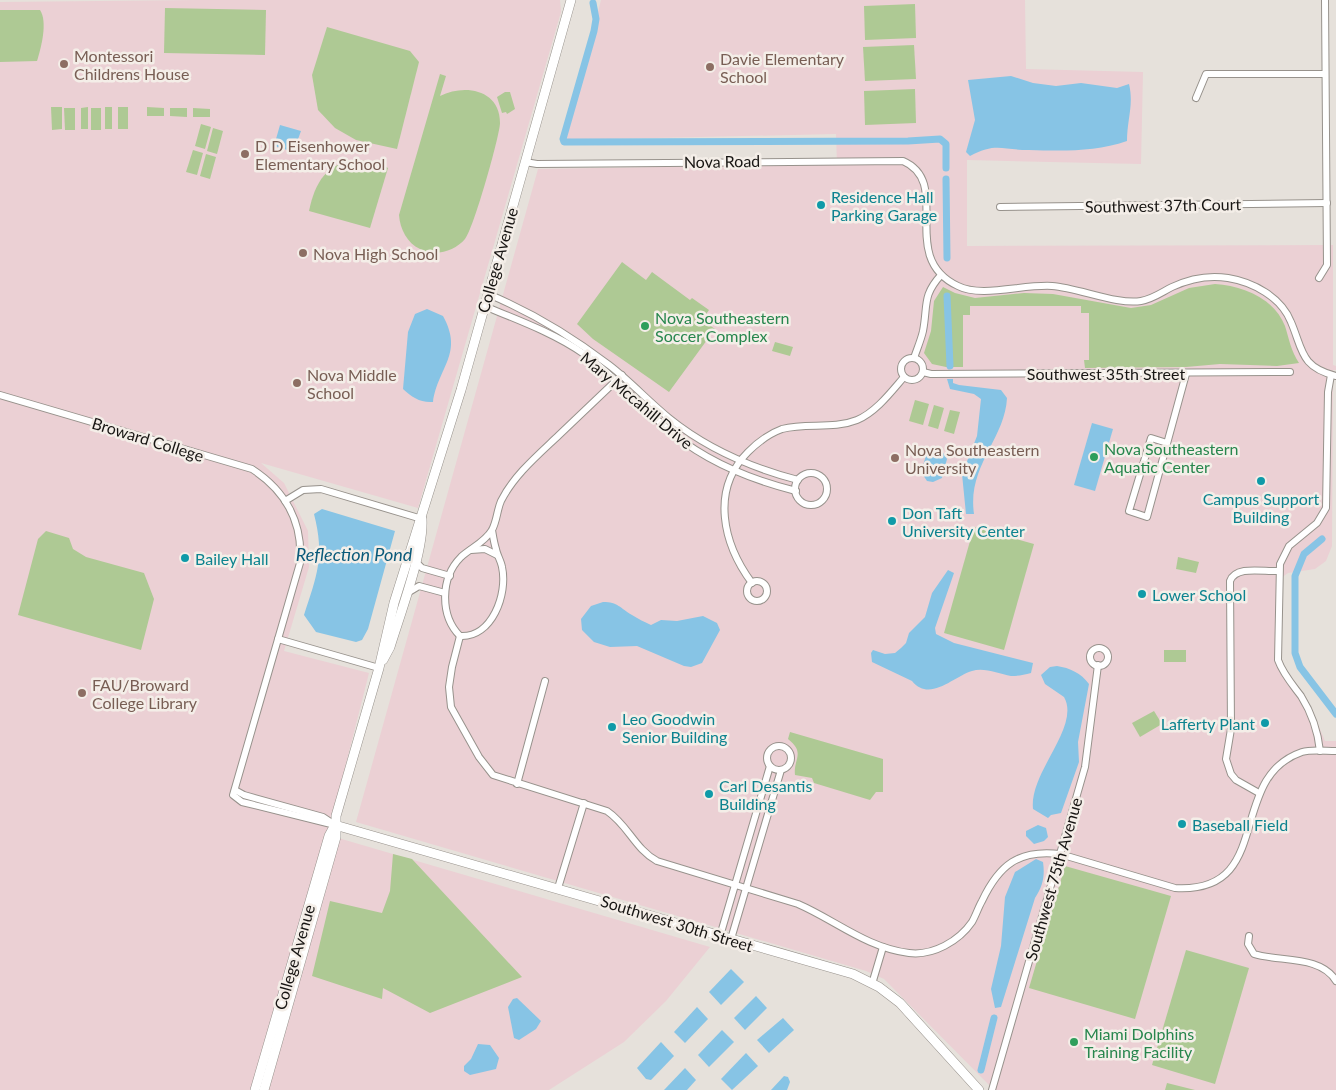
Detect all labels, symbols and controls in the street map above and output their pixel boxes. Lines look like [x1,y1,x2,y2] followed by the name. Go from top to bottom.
[74,46,189,83] place label: Montessori Childrens House
[720,49,845,86] place label: Davie Elementary School
[58,58,70,70] marker: Montessori Childrens House
[704,61,716,73] marker: Davie Elementary School
[255,136,385,173] place label: D D Eisenhower Elementary School
[239,148,251,160] marker: D D Eisenhower Elementary School
[684,151,760,171] street label: Nova Road
[831,187,937,224] place label: Residence Hall Parking Garage
[1085,194,1242,216] street label: Southwest 37th Court
[815,199,827,211] marker: Residence Hall Parking Garage
[473,205,521,315] street label: College Avenue
[313,244,438,263] place label: Nova High School
[297,247,309,259] marker: Nova High School
[655,308,789,345] place label: Nova Southeastern Soccer Complex
[639,320,651,332] marker: Nova Southeastern Soccer Complex
[577,348,697,452] street label: Mary Mccahill Drive
[1027,364,1185,383] street label: Southwest 35th Street
[307,365,397,402] place label: Nova Middle School
[291,377,303,389] marker: Nova Middle School
[90,413,206,465] street label: Broward College
[1104,439,1238,476] place label: Nova Southeastern Aquatic Center
[905,440,1039,477] place label: Nova Southeastern University
[1088,451,1100,463] marker: Nova Southeastern Aquatic Center
[889,452,901,464] marker: Nova Southeastern University
[1255,475,1267,487] marker: Campus Support Building
[1203,489,1320,526] place label: Campus Support Building
[902,503,1025,540] place label: Don Taft University Center
[886,515,898,527] marker: Don Taft University Center
[296,543,413,565] water label: Reflection Pond
[195,549,268,568] place label: Bailey Hall
[179,552,191,564] marker: Bailey Hall
[1152,585,1246,604] place label: Lower School
[1136,588,1148,600] marker: Lower School
[92,675,198,712] place label: FAU/Broward College Library
[76,687,88,699] marker: FAU/Broward College Library
[622,709,727,746] place label: Leo Goodwin Senior Building
[1161,714,1255,733] place label: Lafferty Plant
[1259,717,1271,729] marker: Lafferty Plant
[606,721,618,733] marker: Leo Goodwin Senior Building
[719,776,812,813] place label: Carl Desantis Building
[703,788,715,800] marker: Carl Desantis Building
[1021,795,1085,963] street label: Southwest 75th Avenue
[1192,815,1288,834] place label: Baseball Field
[1176,818,1188,830] marker: Baseball Field
[599,891,756,955] street label: Southwest 30th Street
[270,902,318,1012] street label: College Avenue
[1084,1024,1194,1061] place label: Miami Dolphins Training Facility
[1068,1036,1080,1048] marker: Miami Dolphins Training Facility

